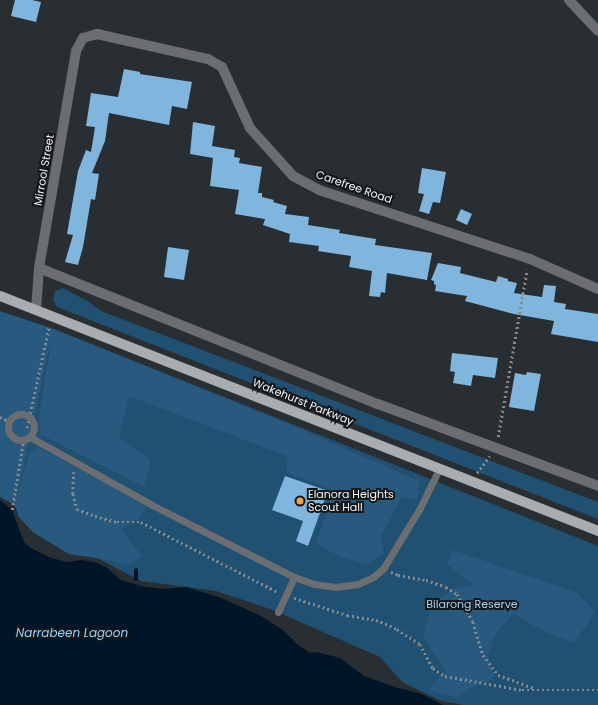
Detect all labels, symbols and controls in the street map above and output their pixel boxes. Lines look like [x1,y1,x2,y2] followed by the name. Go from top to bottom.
[31,133,57,207] street label: Mirrool Street
[314,168,394,206] street label: Carefree Road
[251,376,355,428] street label: Wakehurst Parkway
[308,488,394,514] place label: Elanora Heights Scout Hall
[295,496,305,506] marker: Elanora Heights Scout Hall
[426,597,518,611] park label: Bilarong Reserve
[16,626,128,640] water label: Narrabeen Lagoon

